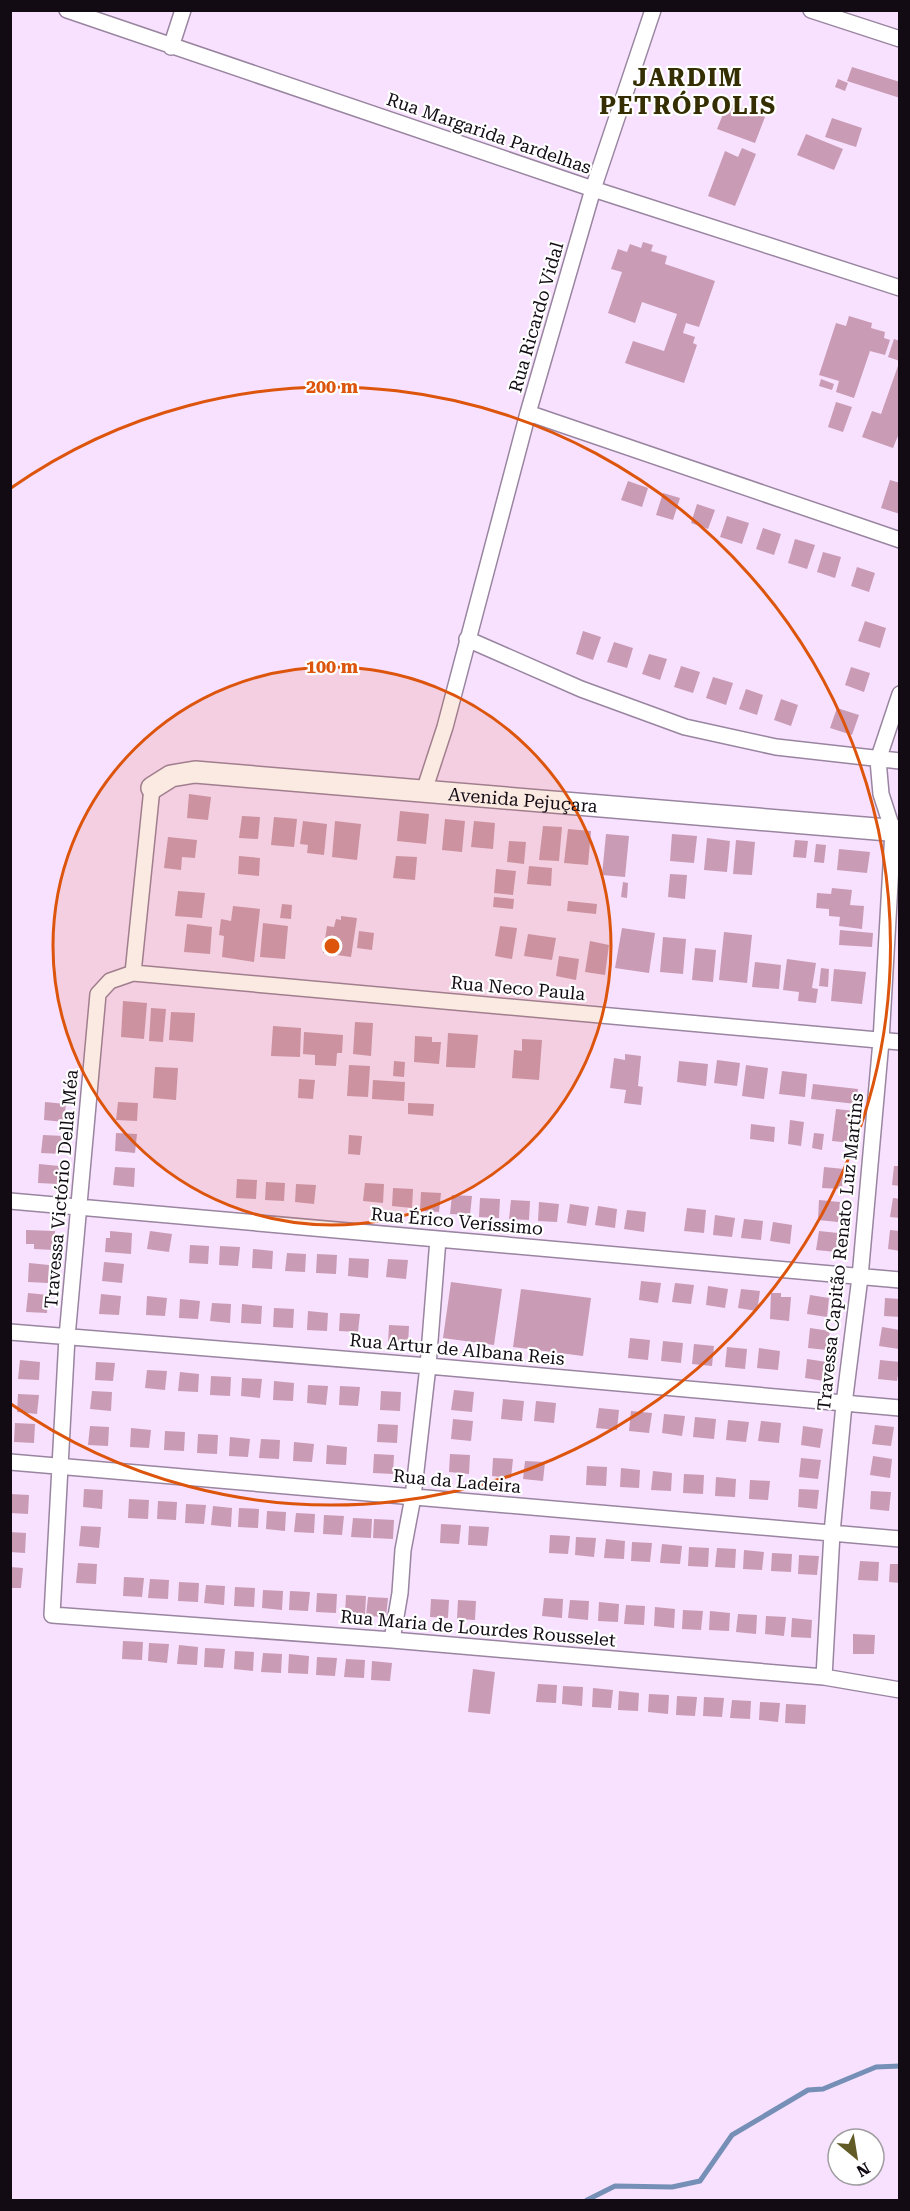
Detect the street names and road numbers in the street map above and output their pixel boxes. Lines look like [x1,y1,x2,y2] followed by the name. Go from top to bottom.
[384,88,594,178] street label: Rua Margarida Pardelhas
[505,239,568,395] street label: Rua Ricardo Vidal
[448,783,599,816] street label: Avenida Pejuçara
[450,972,586,1004] street label: Rua Neco Paula
[40,1068,82,1309] street label: Travessa Victório Della Méa
[813,1092,867,1412] street label: Travessa Capitão Renato Luz Martins
[370,1203,544,1239] street label: Rua Érico Veríssimo
[349,1329,565,1369] street label: Rua Artur de Albana Reis
[392,1465,522,1497] street label: Rua da Ladeira
[339,1605,617,1651] street label: Rua Maria de Lourdes Rousselet

